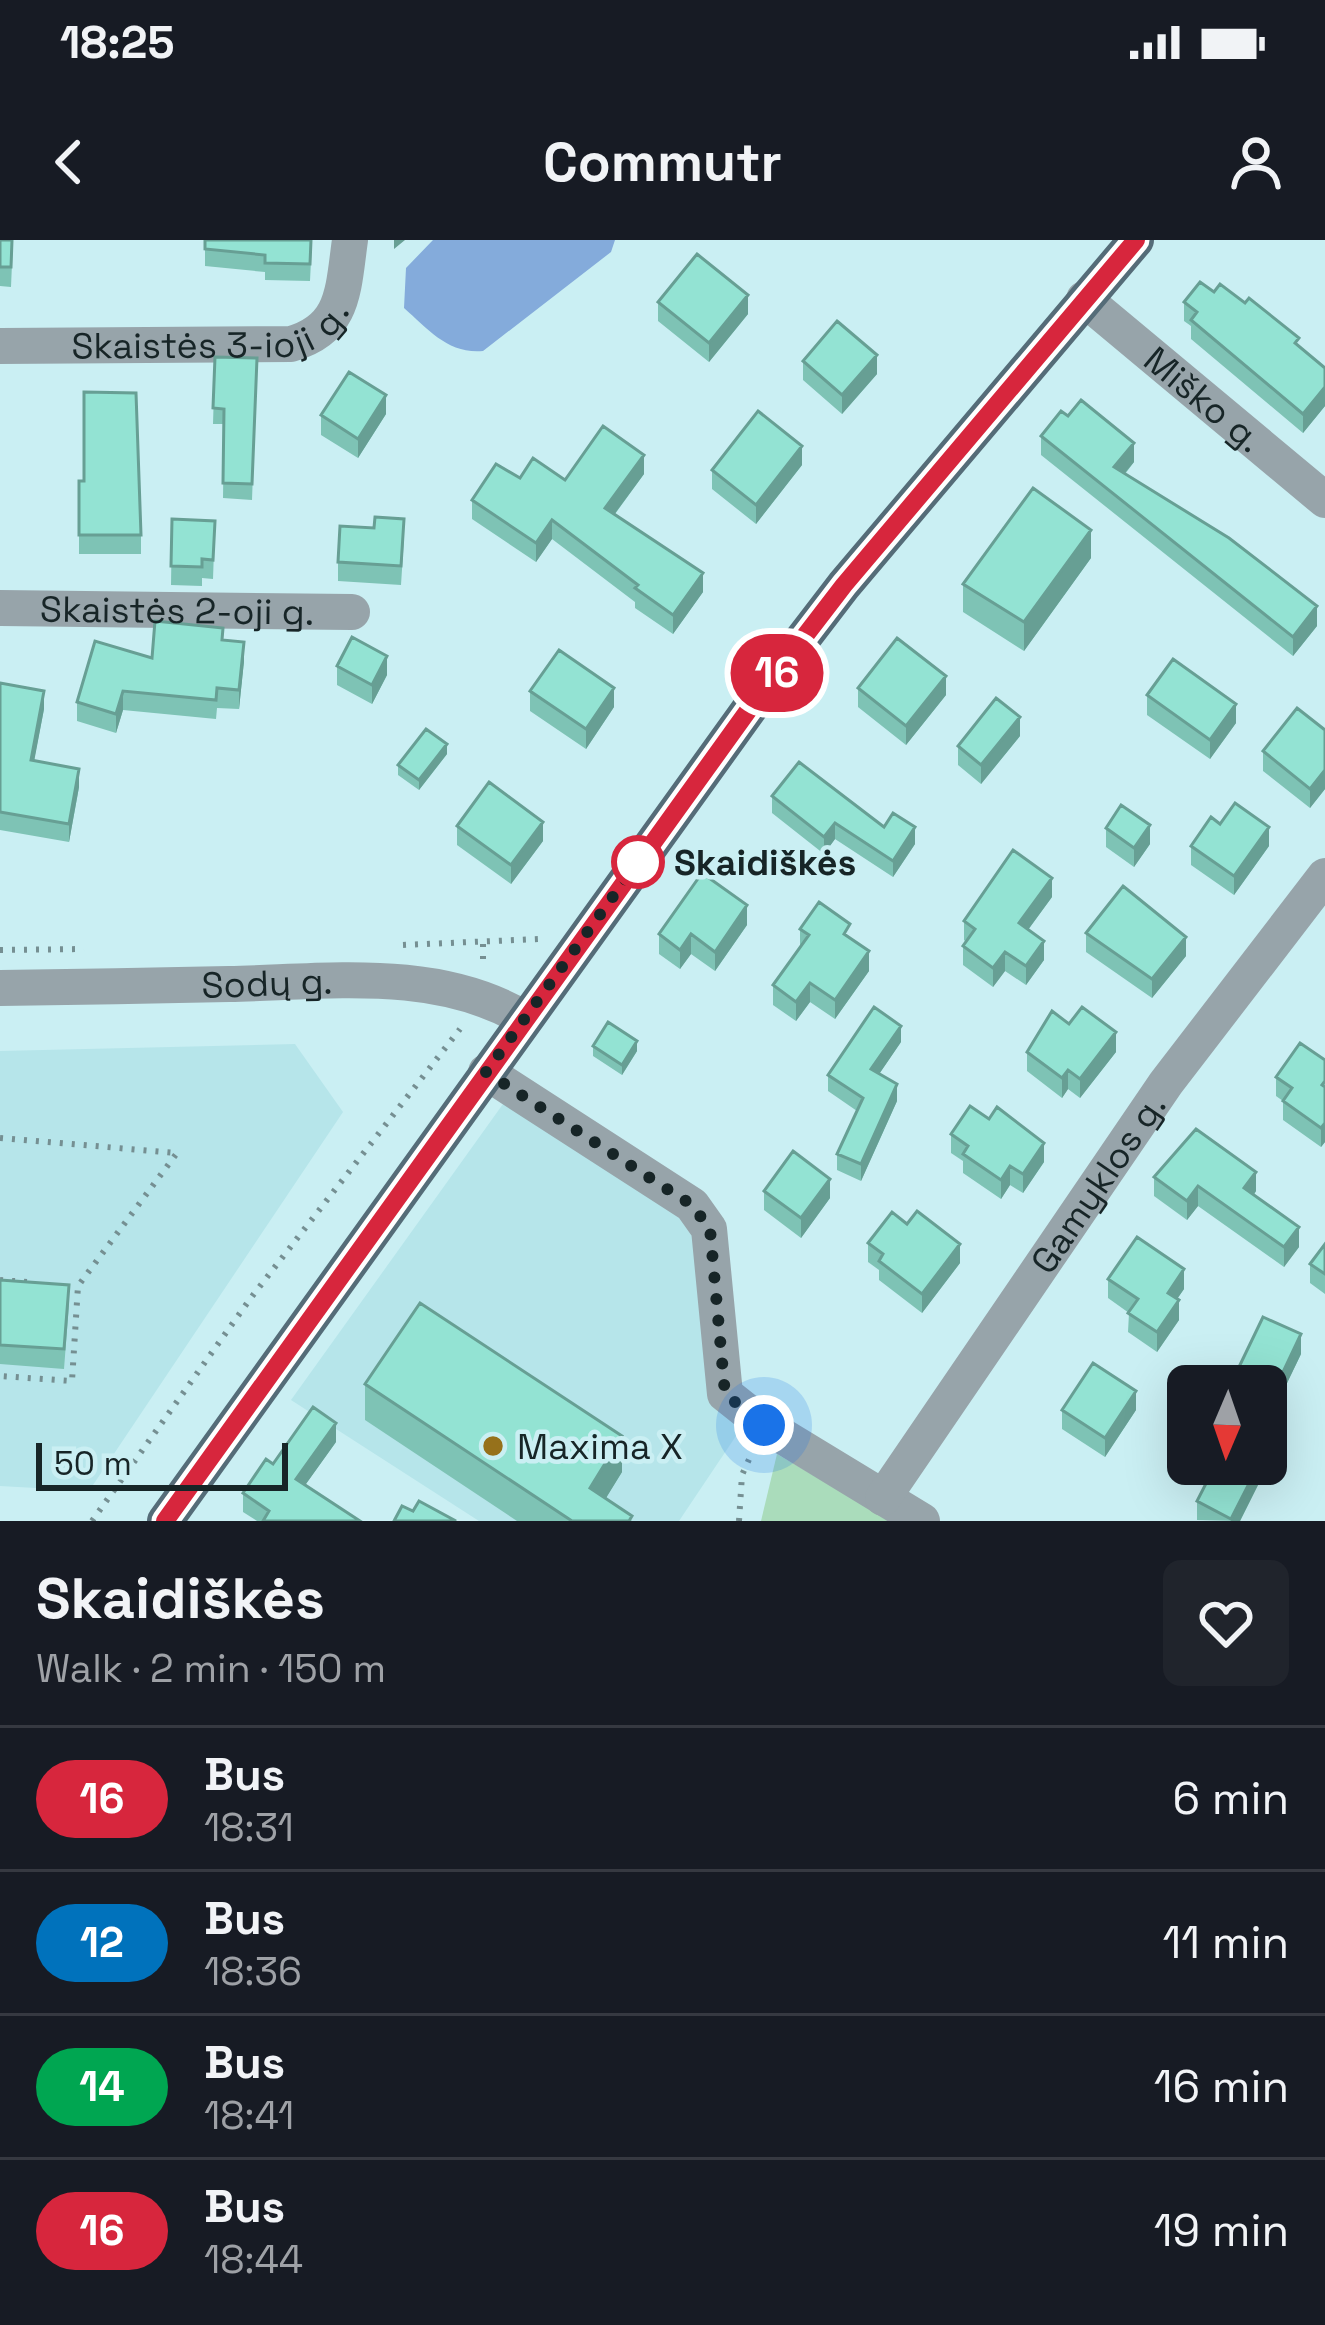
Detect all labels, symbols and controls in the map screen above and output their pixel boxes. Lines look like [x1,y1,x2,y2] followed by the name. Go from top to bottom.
[60,14,174,71] text: 18:25
[543,128,782,197] text: Commutr
[36,129,102,195] icon: back
[1223,129,1289,195] icon: person
[71,296,360,370] street label: Skaistės 3-ioji g.
[1134,337,1272,463] street label: Miško g.
[40,586,314,636] street label: Skaistės 2-oji g.
[723,634,831,712] line badge: 16
[755,646,799,699] text: 16
[613,837,663,887] marker: Skaidiškės
[674,840,856,886] place label: Skaidiškės
[201,958,333,1009] street label: Sodų g.
[1021,1085,1176,1283] street label: Gamyklos g.
[1167,1365,1287,1485] north arrow
[1167,1365,1287,1485] map controls
[734,1395,794,1455] your location
[517,1424,683,1470] place label: Maxima X
[480,1433,506,1459] marker: Maxima X
[36,1437,288,1490] scale bar
[54,1443,132,1485] text: 50 m
[1163,1560,1289,1686] button: heart
[36,1562,325,1635] text: Skaidiškės
[36,1644,386,1693] text: Walk · 2 min · 150 m
[204,1746,285,1803] text: Bus
[1173,1770,1289,1827] text: 6 min
[80,1772,124,1825] text: 16
[204,1803,294,1852] text: 18:31
[204,1890,285,1947] text: Bus
[1163,1914,1289,1971] text: 11 min
[80,1916,124,1969] text: 12
[204,1947,302,1996] text: 18:36
[204,2034,285,2091] text: Bus
[1154,2058,1289,2115] text: 16 min
[79,2060,125,2113] text: 14
[204,2091,294,2140] text: 18:41
[204,2178,285,2235] text: Bus
[1154,2202,1289,2259] text: 19 min
[80,2204,124,2257] text: 16
[204,2235,303,2284] text: 18:44

